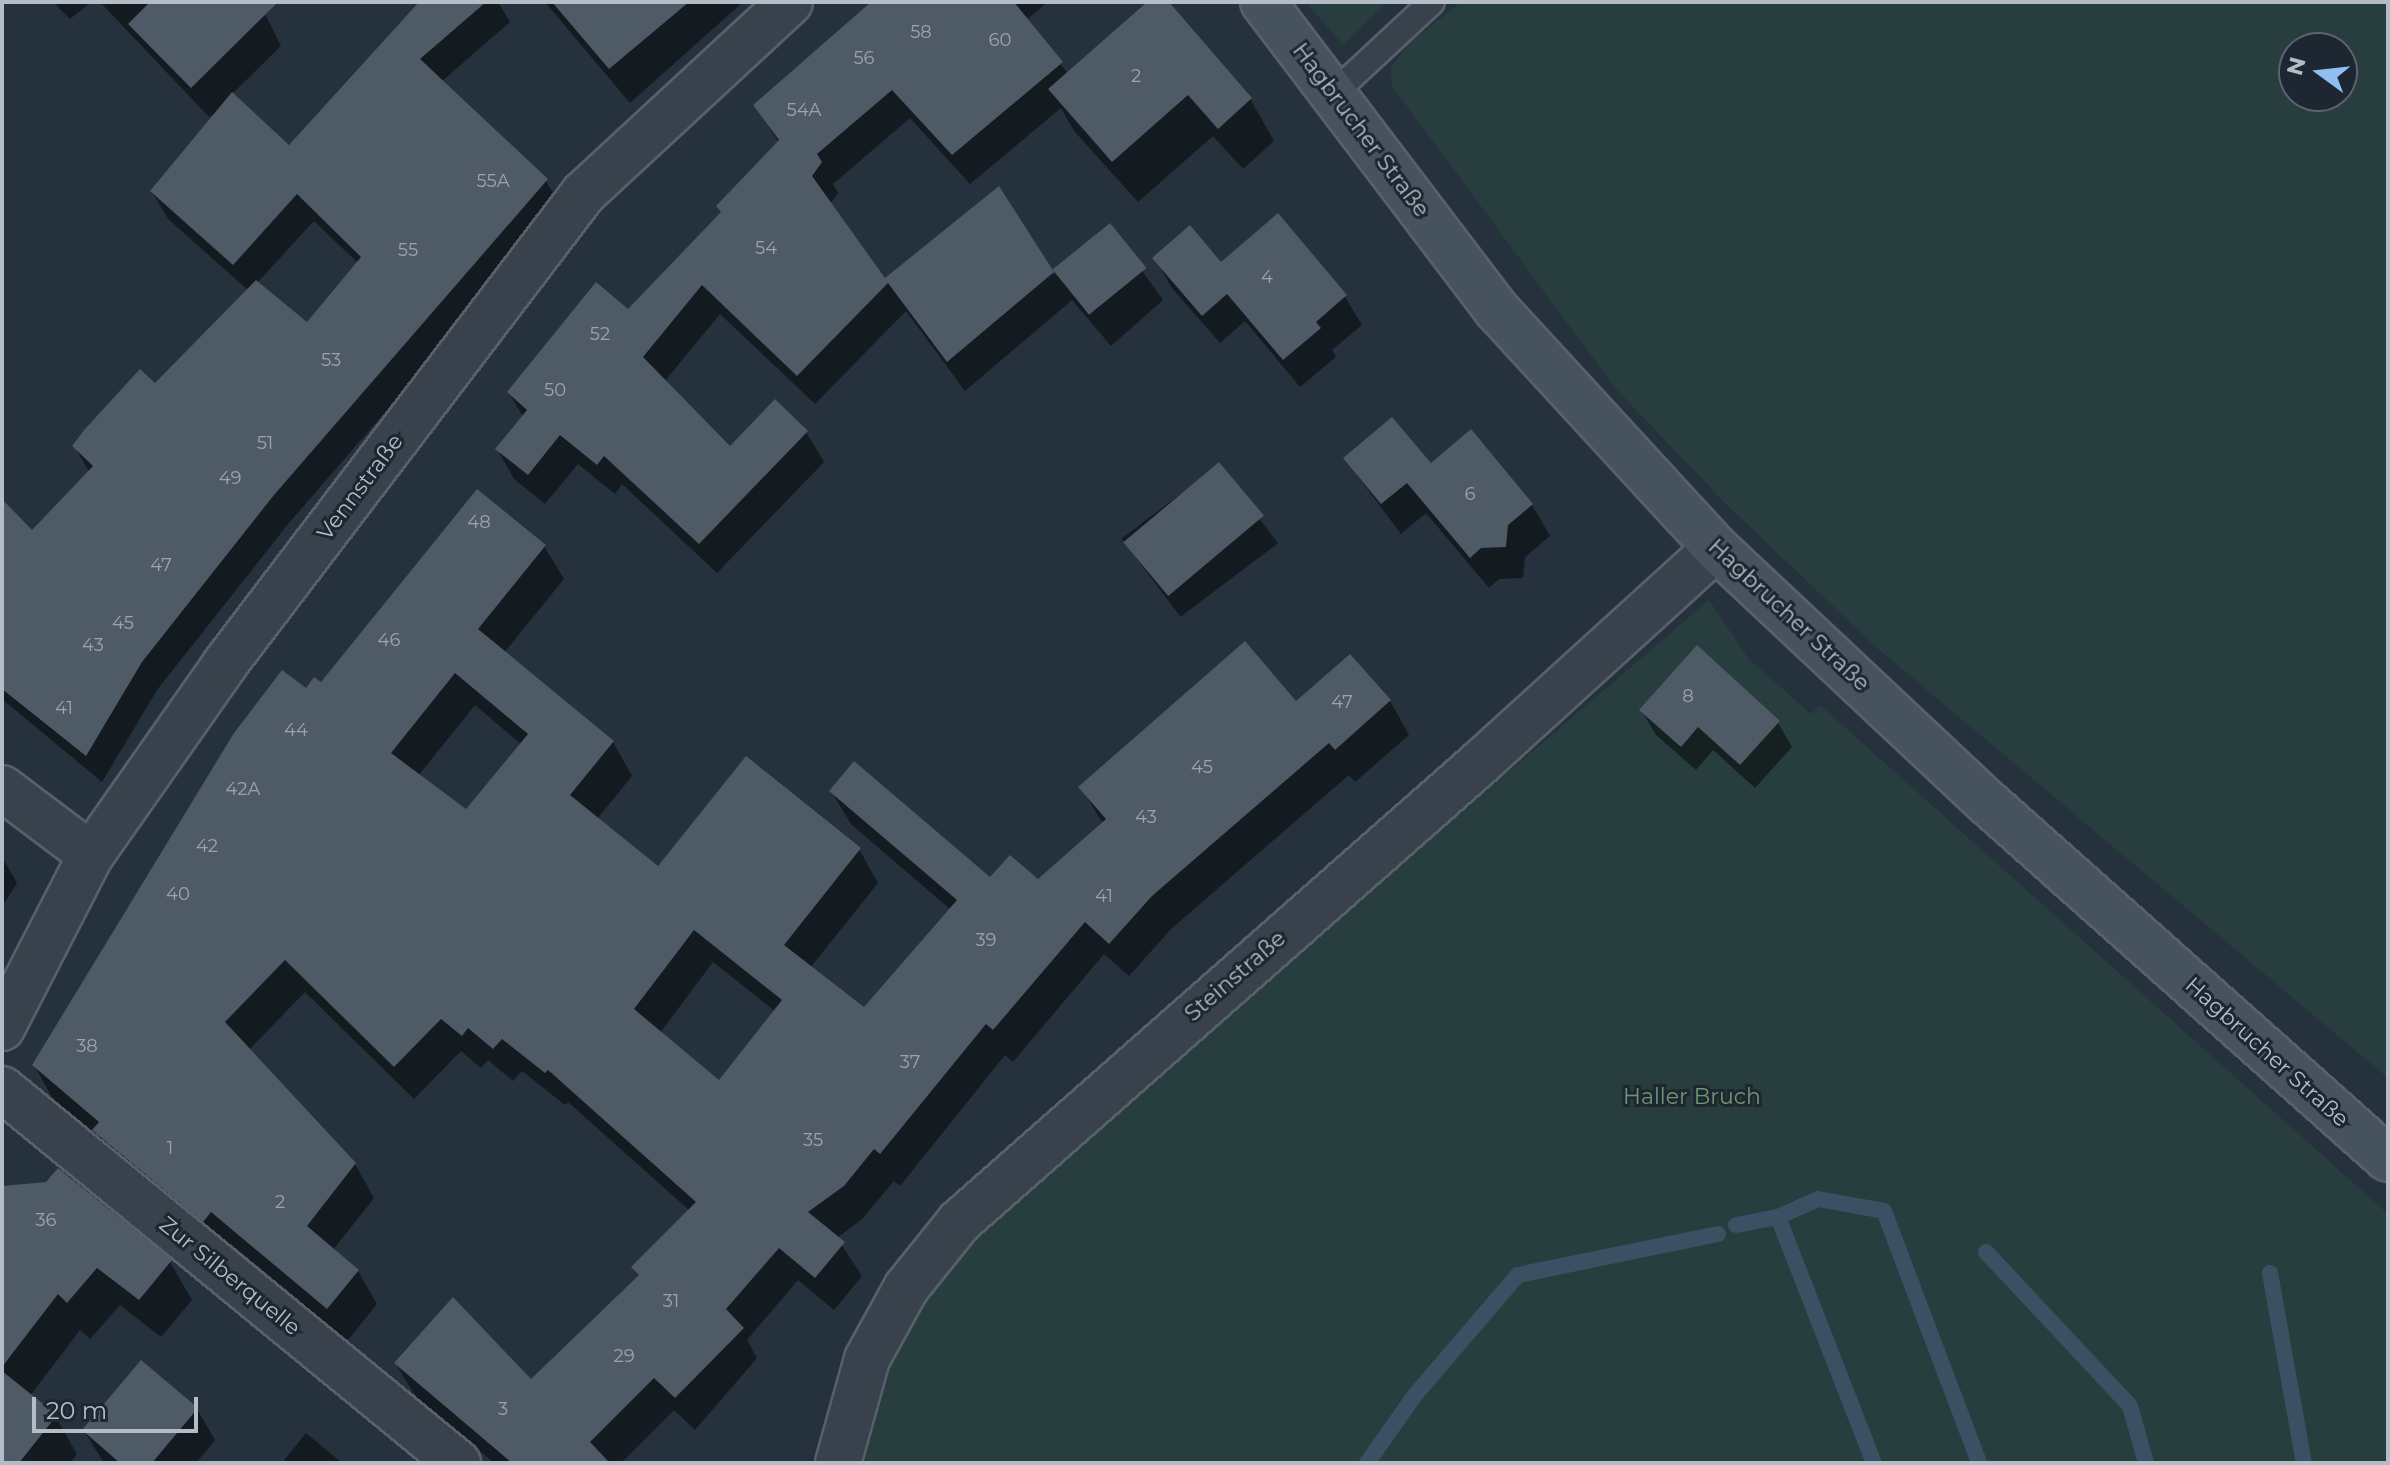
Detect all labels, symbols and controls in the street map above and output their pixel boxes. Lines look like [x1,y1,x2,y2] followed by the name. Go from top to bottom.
[910,21,932,43] house number: 58
[989,29,1011,51] house number: 60
[2278,32,2358,112] north arrow
[1287,38,1435,222] street label: Hagbrucher Straße
[853,47,875,69] house number: 56
[2281,54,2312,78] text: N
[1131,65,1141,87] house number: 2
[787,99,821,121] house number: 54A
[476,170,510,192] house number: 55A
[755,237,777,259] house number: 54
[398,239,418,261] house number: 55
[1261,266,1273,288] house number: 4
[590,323,610,345] house number: 52
[321,349,341,371] house number: 53
[544,379,566,401] house number: 50
[312,429,408,545] street label: Vennstraße
[257,432,273,454] house number: 51
[219,467,241,489] house number: 49
[1465,483,1475,505] house number: 6
[467,511,491,533] house number: 48
[1703,533,1875,697] street label: Hagbrucher Straße
[150,554,172,576] house number: 47
[112,612,134,634] house number: 45
[378,629,400,651] house number: 46
[82,634,104,656] house number: 43
[1682,685,1694,707] house number: 8
[1331,691,1353,713] house number: 47
[55,697,73,719] house number: 41
[284,719,308,741] house number: 44
[1191,756,1213,778] house number: 45
[226,778,260,800] house number: 42A
[1135,806,1157,828] house number: 43
[196,835,218,857] house number: 42
[166,883,190,905] house number: 40
[1095,885,1113,907] house number: 41
[1179,925,1291,1027] street label: Steinstraße
[975,929,997,951] house number: 39
[2180,972,2354,1132] street label: Hagbrucher Straße
[76,1035,98,1057] house number: 38
[900,1051,920,1073] house number: 37
[1623,1084,1761,1110] park label: Haller Bruch
[803,1129,823,1151] house number: 35
[167,1137,173,1159] house number: 1
[275,1191,285,1213] house number: 2
[35,1209,57,1231] house number: 36
[154,1211,306,1341] street label: Zur Silberquelle
[663,1290,679,1312] house number: 31
[613,1345,635,1367] house number: 29
[36,1381,202,1431] scale bar
[46,1396,107,1425] text: 20 m
[498,1398,508,1420] house number: 3

